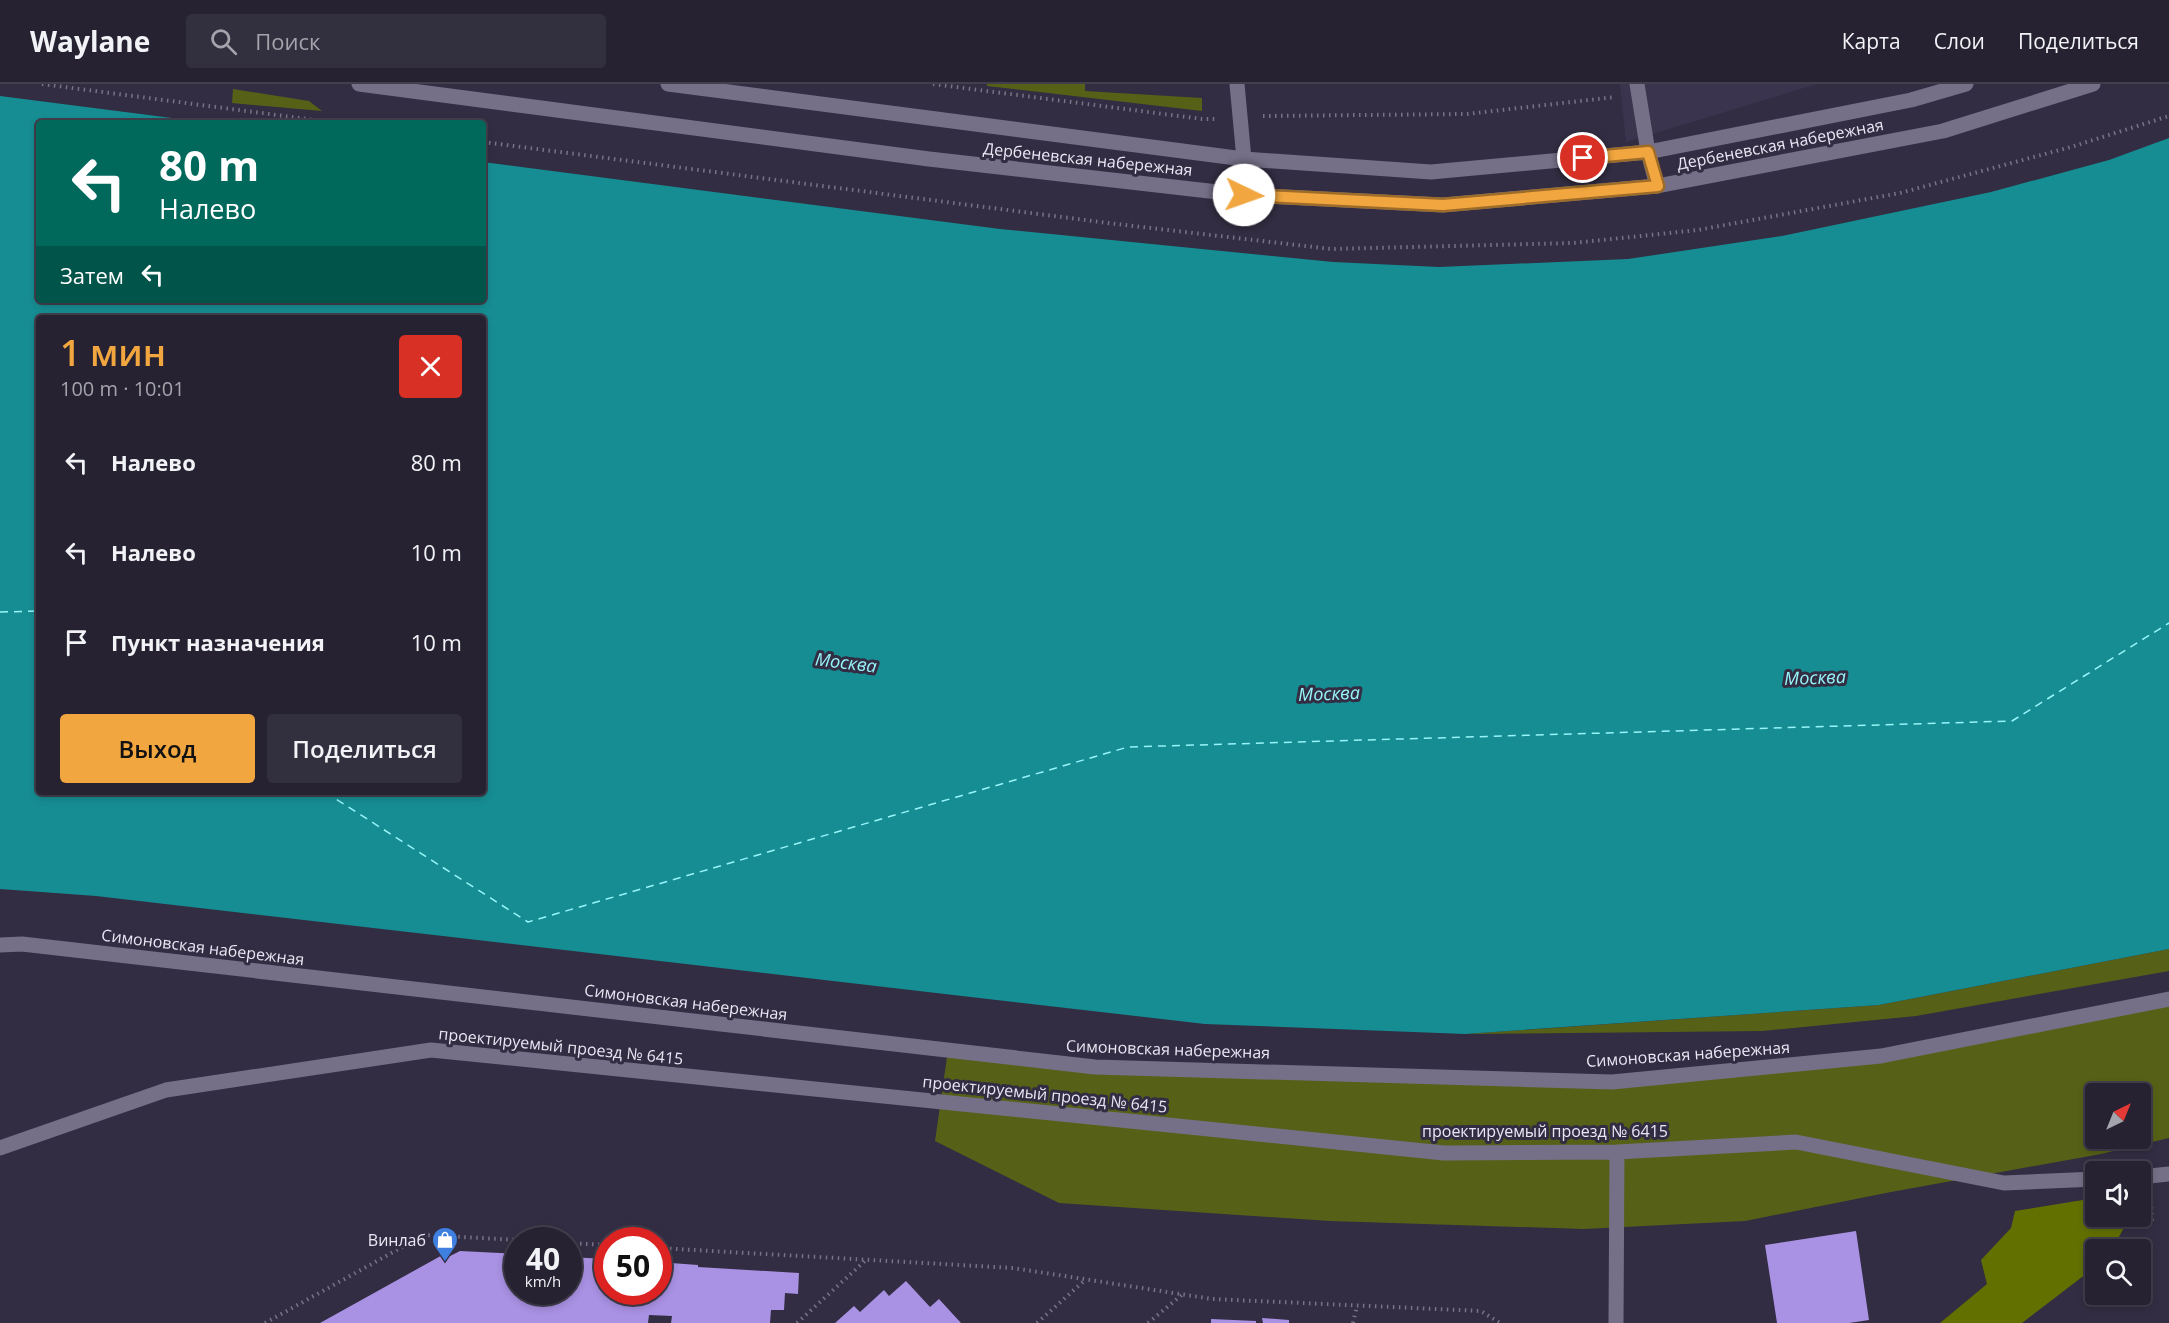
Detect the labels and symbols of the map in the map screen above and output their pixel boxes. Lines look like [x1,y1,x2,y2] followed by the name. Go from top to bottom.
[1675,113,1885,175] street label: Дербеневская набережная
[1557,132,1608,183] pin
[982,137,1194,181] street label: Дербеневская набережная
[1212,163,1276,227] position arrow
[814,646,878,678] water label: Москва
[1784,664,1846,690] water label: Москва
[1298,680,1360,706] water label: Москва
[100,924,306,970] street label: Симоновская набережная
[583,979,789,1025] street label: Симоновская набережная
[438,1022,684,1070] street label: проектируемый проезд № 6415
[1066,1034,1270,1064] street label: Симоновская набережная
[1585,1036,1791,1072] street label: Симоновская набережная
[922,1070,1168,1118] street label: проектируемый проезд № 6415
[2085,1083,2151,1149] north arrow
[1422,1120,1668,1142] street label: проектируемый проезд № 6415
[430,1225,460,1263] shop icon: Винлаб
[594,1227,672,1305] speed limit sign: 50
[368,1229,426,1251] place label: Винлаб

